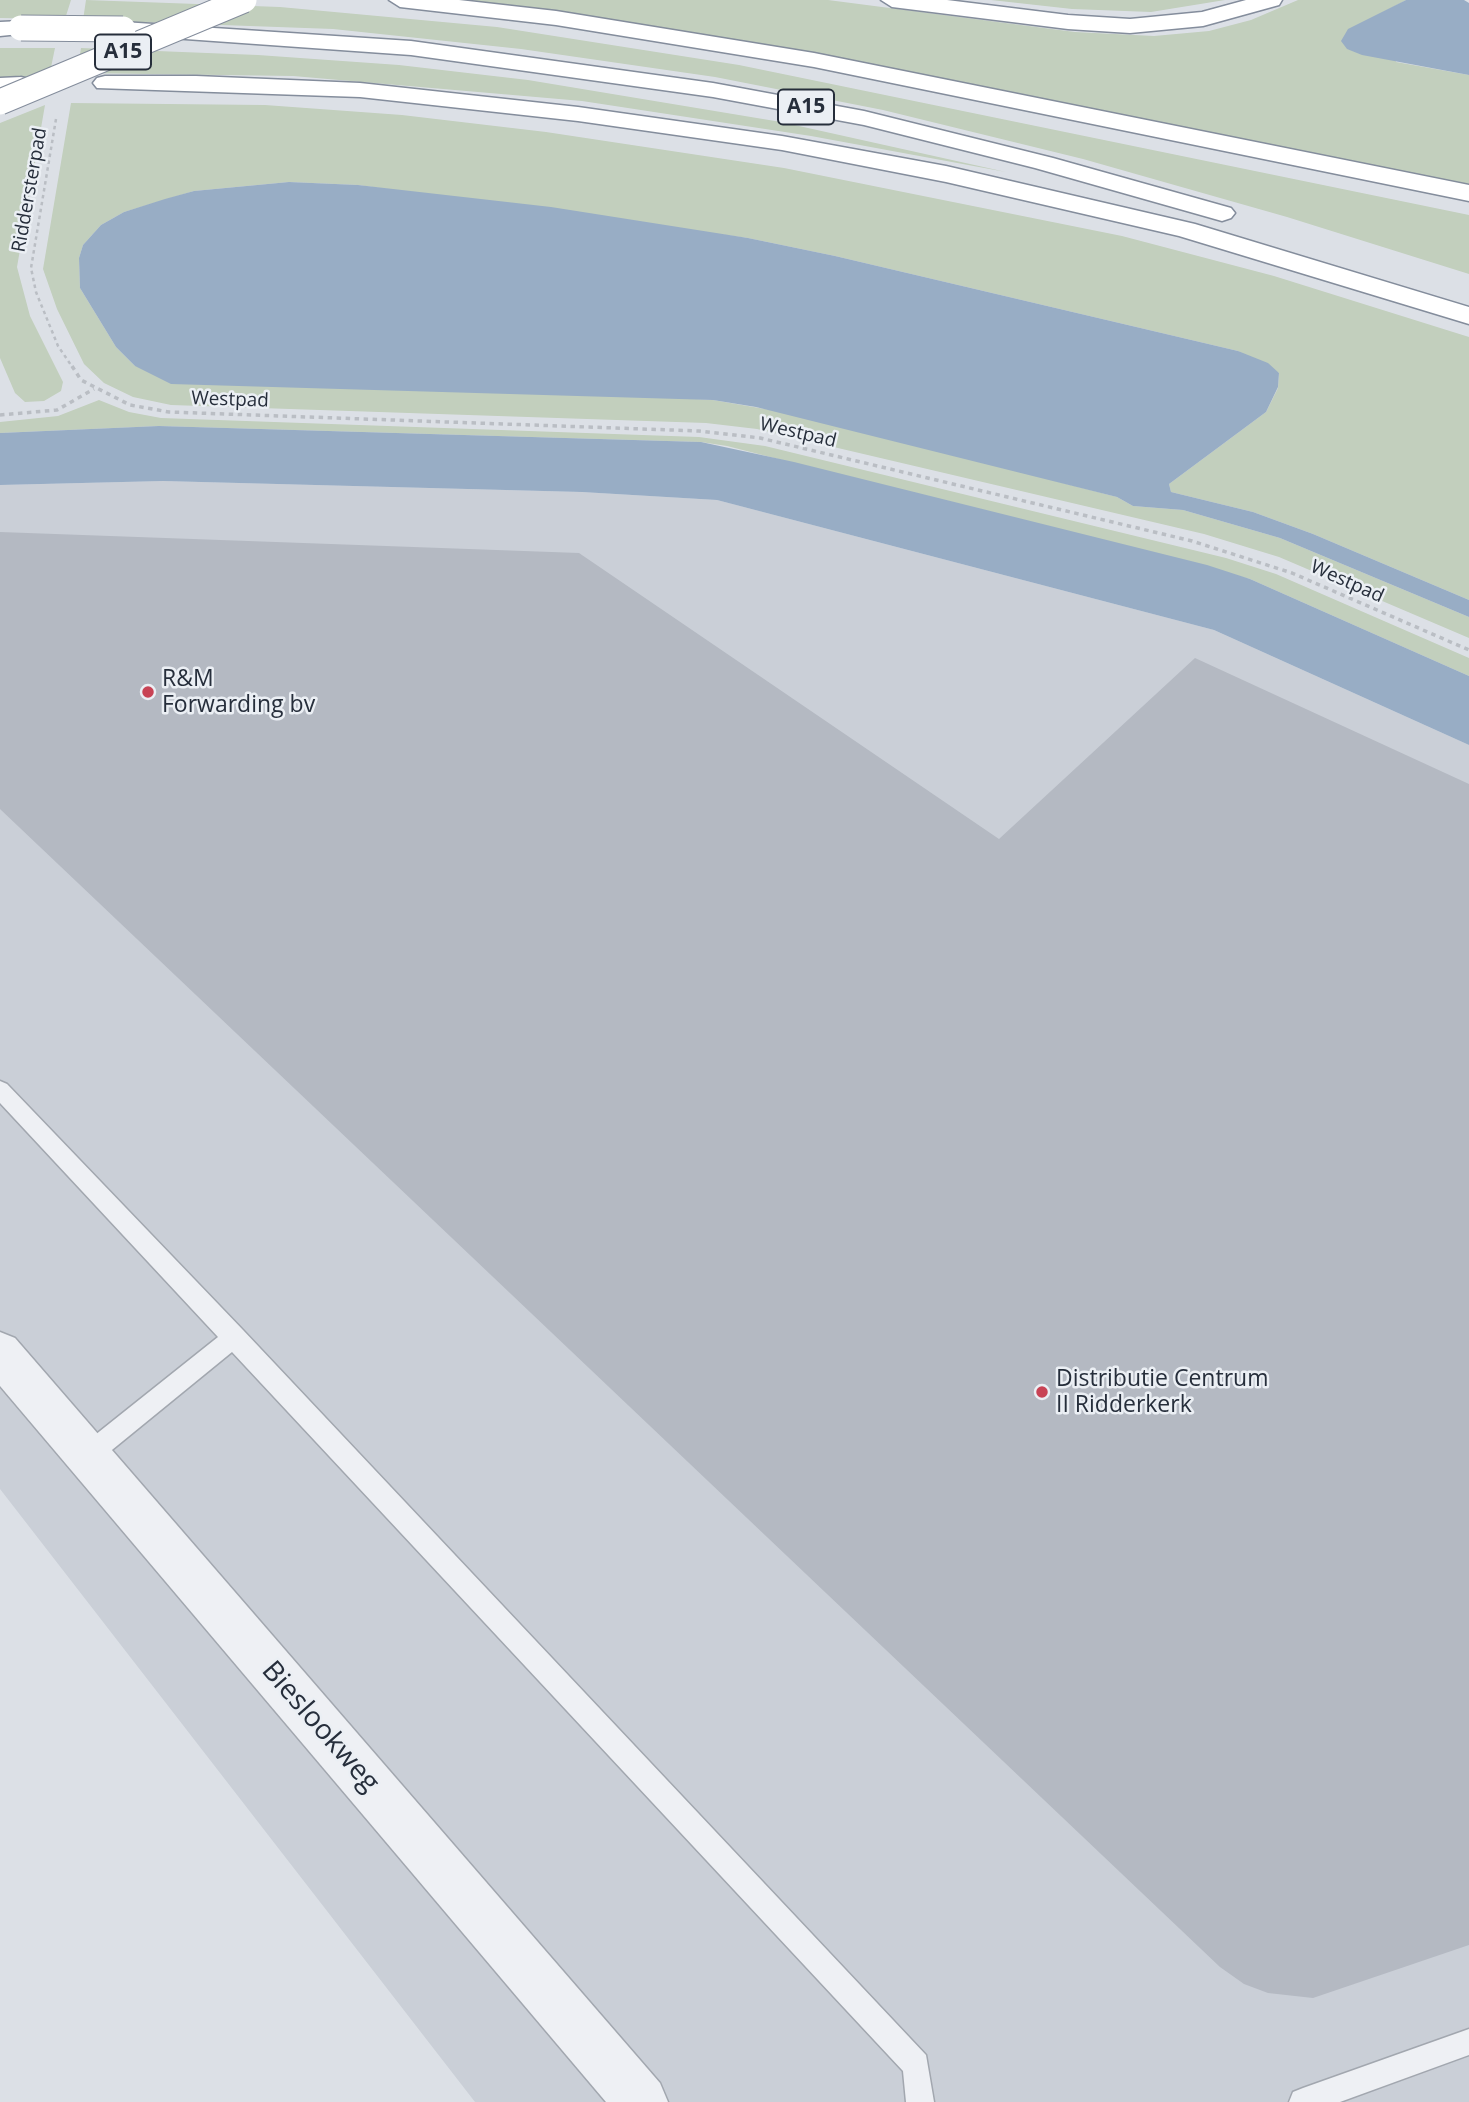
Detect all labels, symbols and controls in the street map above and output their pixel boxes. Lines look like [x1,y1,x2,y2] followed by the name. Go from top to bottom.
[95,34,151,70] road number: A15
[778,90,834,124] road number: A15
[8,126,52,254] street label: Riddersterpad
[191,387,269,413] street label: Westpad
[758,413,838,453] street label: Westpad
[1307,556,1387,608] street label: Westpad
[162,665,315,719] place label: R&M Forwarding bv
[140,684,156,700] marker: R&M Forwarding bv
[1056,1365,1268,1419] place label: Distributie Centrum II Ridderkerk
[1034,1384,1050,1400] marker: Distributie Centrum II Ridderkerk
[254,1655,386,1799] street label: Bieslookweg

